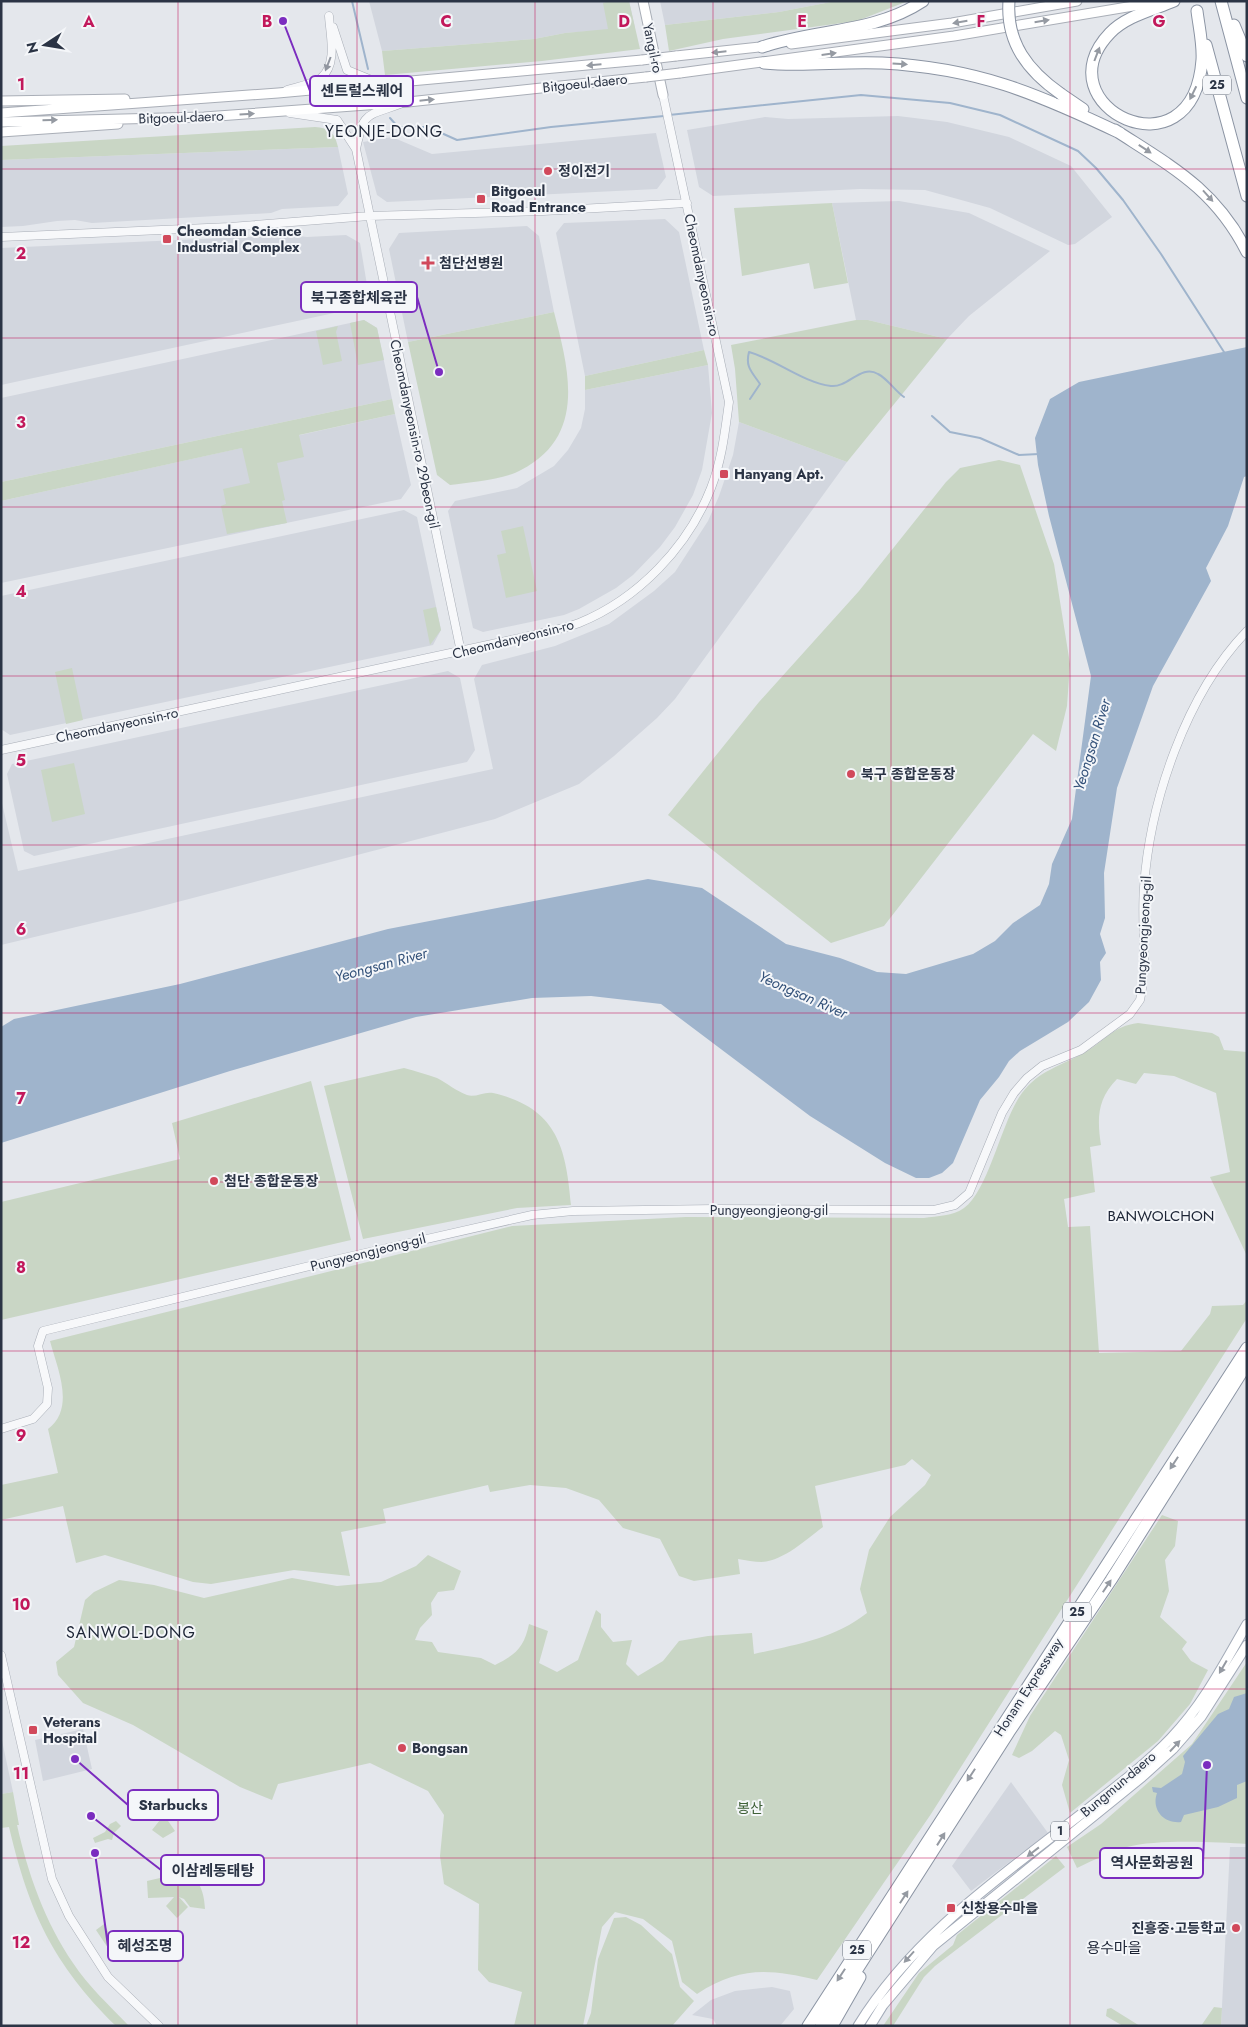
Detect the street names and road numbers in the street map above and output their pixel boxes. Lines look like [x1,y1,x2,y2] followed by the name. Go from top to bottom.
[638,21,668,75] street label: Yangil-ro
[542,69,629,97] street label: Bitgoeul-daero
[1203,76,1231,94] road number: 25
[138,106,224,128] street label: Bitgoeul-daero
[679,212,725,338] street label: Cheomdanyeonsin-ro
[385,338,445,530] street label: Cheomdanyeonsin-ro 29beon-gil
[450,614,576,664] street label: Cheomdanyeonsin-ro
[54,702,180,748] street label: Cheomdanyeonsin-ro
[1130,875,1156,995] street label: Pungyeongjeong-gil
[710,1200,828,1220] street label: Pungyeongjeong-gil
[308,1228,428,1276] street label: Pungyeongjeong-gil
[1063,1602,1091,1621] road number: 25
[989,1633,1068,1740] street label: Honam Expressway
[1076,1746,1160,1822] street label: Bungmun-daero
[1051,1822,1069,1840] road number: 1
[843,1940,871,1960] road number: 25

